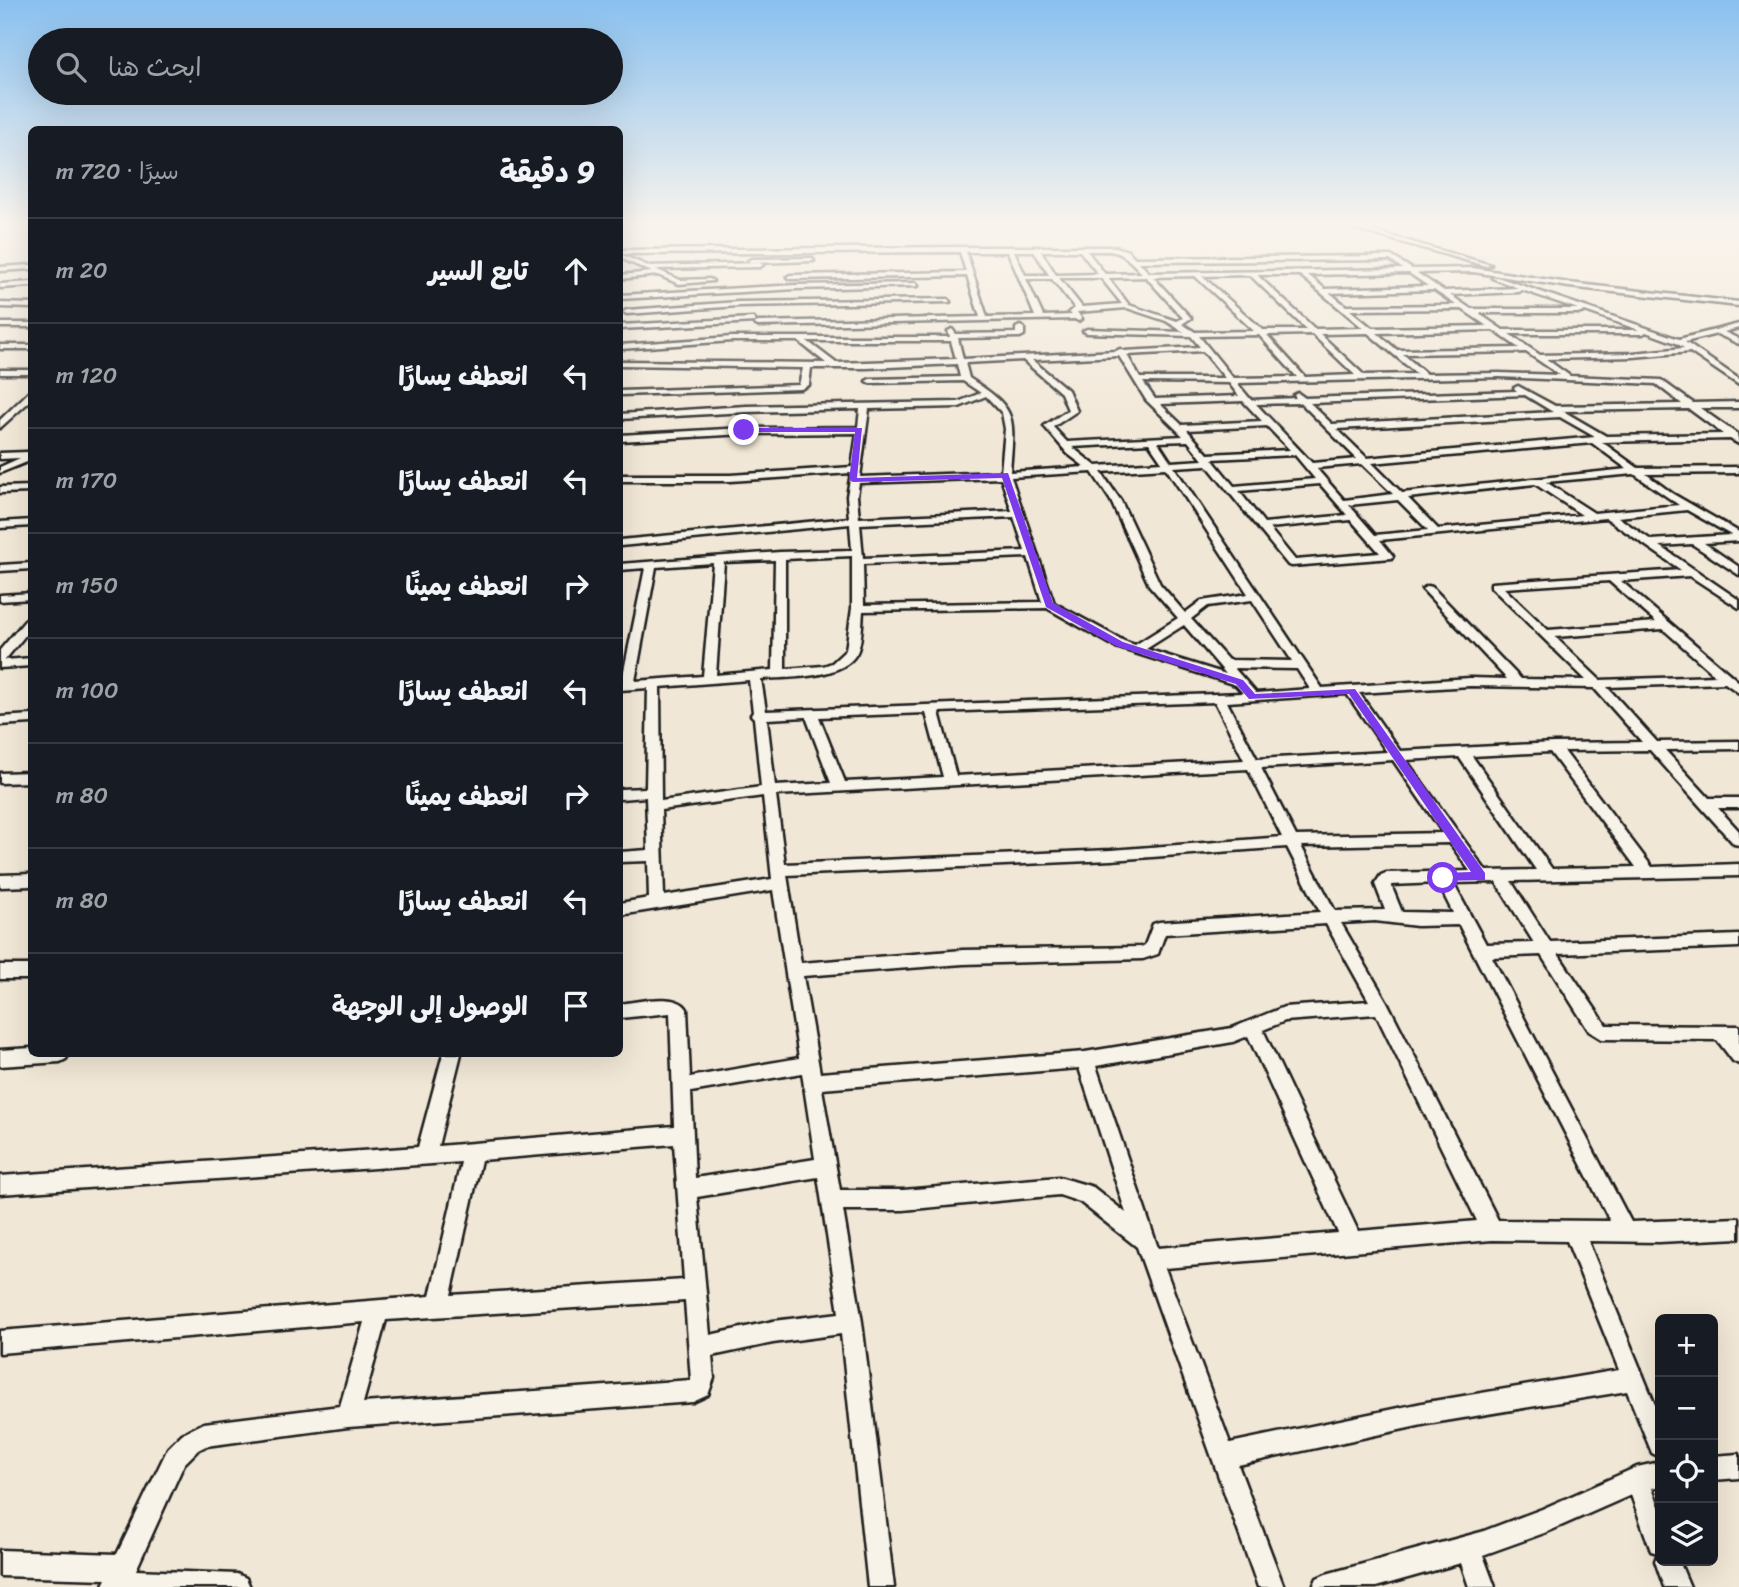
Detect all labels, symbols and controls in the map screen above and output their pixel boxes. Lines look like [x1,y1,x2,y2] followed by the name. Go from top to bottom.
[28,28,623,105] search box
[108,44,202,90] text: ابحث هنا
[52,48,90,86] icon: search
[500,145,595,199] text: 9 دقيقة
[56,151,179,192] text: سيرًا · 720 m
[429,248,528,294] text: تابع السير
[56,250,107,291] text: 20 m
[557,252,595,290] icon: ahead
[398,353,528,399] text: انعطف يسارًا
[56,355,117,396] text: 120 m
[557,357,595,395] icon: left
[728,414,759,445] route end
[398,458,528,504] text: انعطف يسارًا
[56,460,117,501] text: 170 m
[557,462,595,500] icon: left
[405,563,528,609] text: انعطف يمينًا
[56,565,118,606] text: 150 m
[557,567,595,605] icon: right
[398,668,528,714] text: انعطف يسارًا
[56,670,119,711] text: 100 m
[557,672,595,710] icon: left
[405,773,528,819] text: انعطف يمينًا
[56,775,108,816] text: 80 m
[557,777,595,815] icon: right
[1427,862,1458,893] route start
[398,878,528,924] text: انعطف يسارًا
[56,880,108,921] text: 80 m
[557,882,595,920] icon: left
[332,983,528,1029] text: الوصول إلى الوجهة
[557,987,595,1025] icon: arrive
[1655,1314,1718,1566] map controls
[1655,1314,1718,1377] button: +
[1655,1377,1718,1440] button: −
[1655,1440,1718,1503] button: locate
[1655,1503,1718,1566] button: layers

